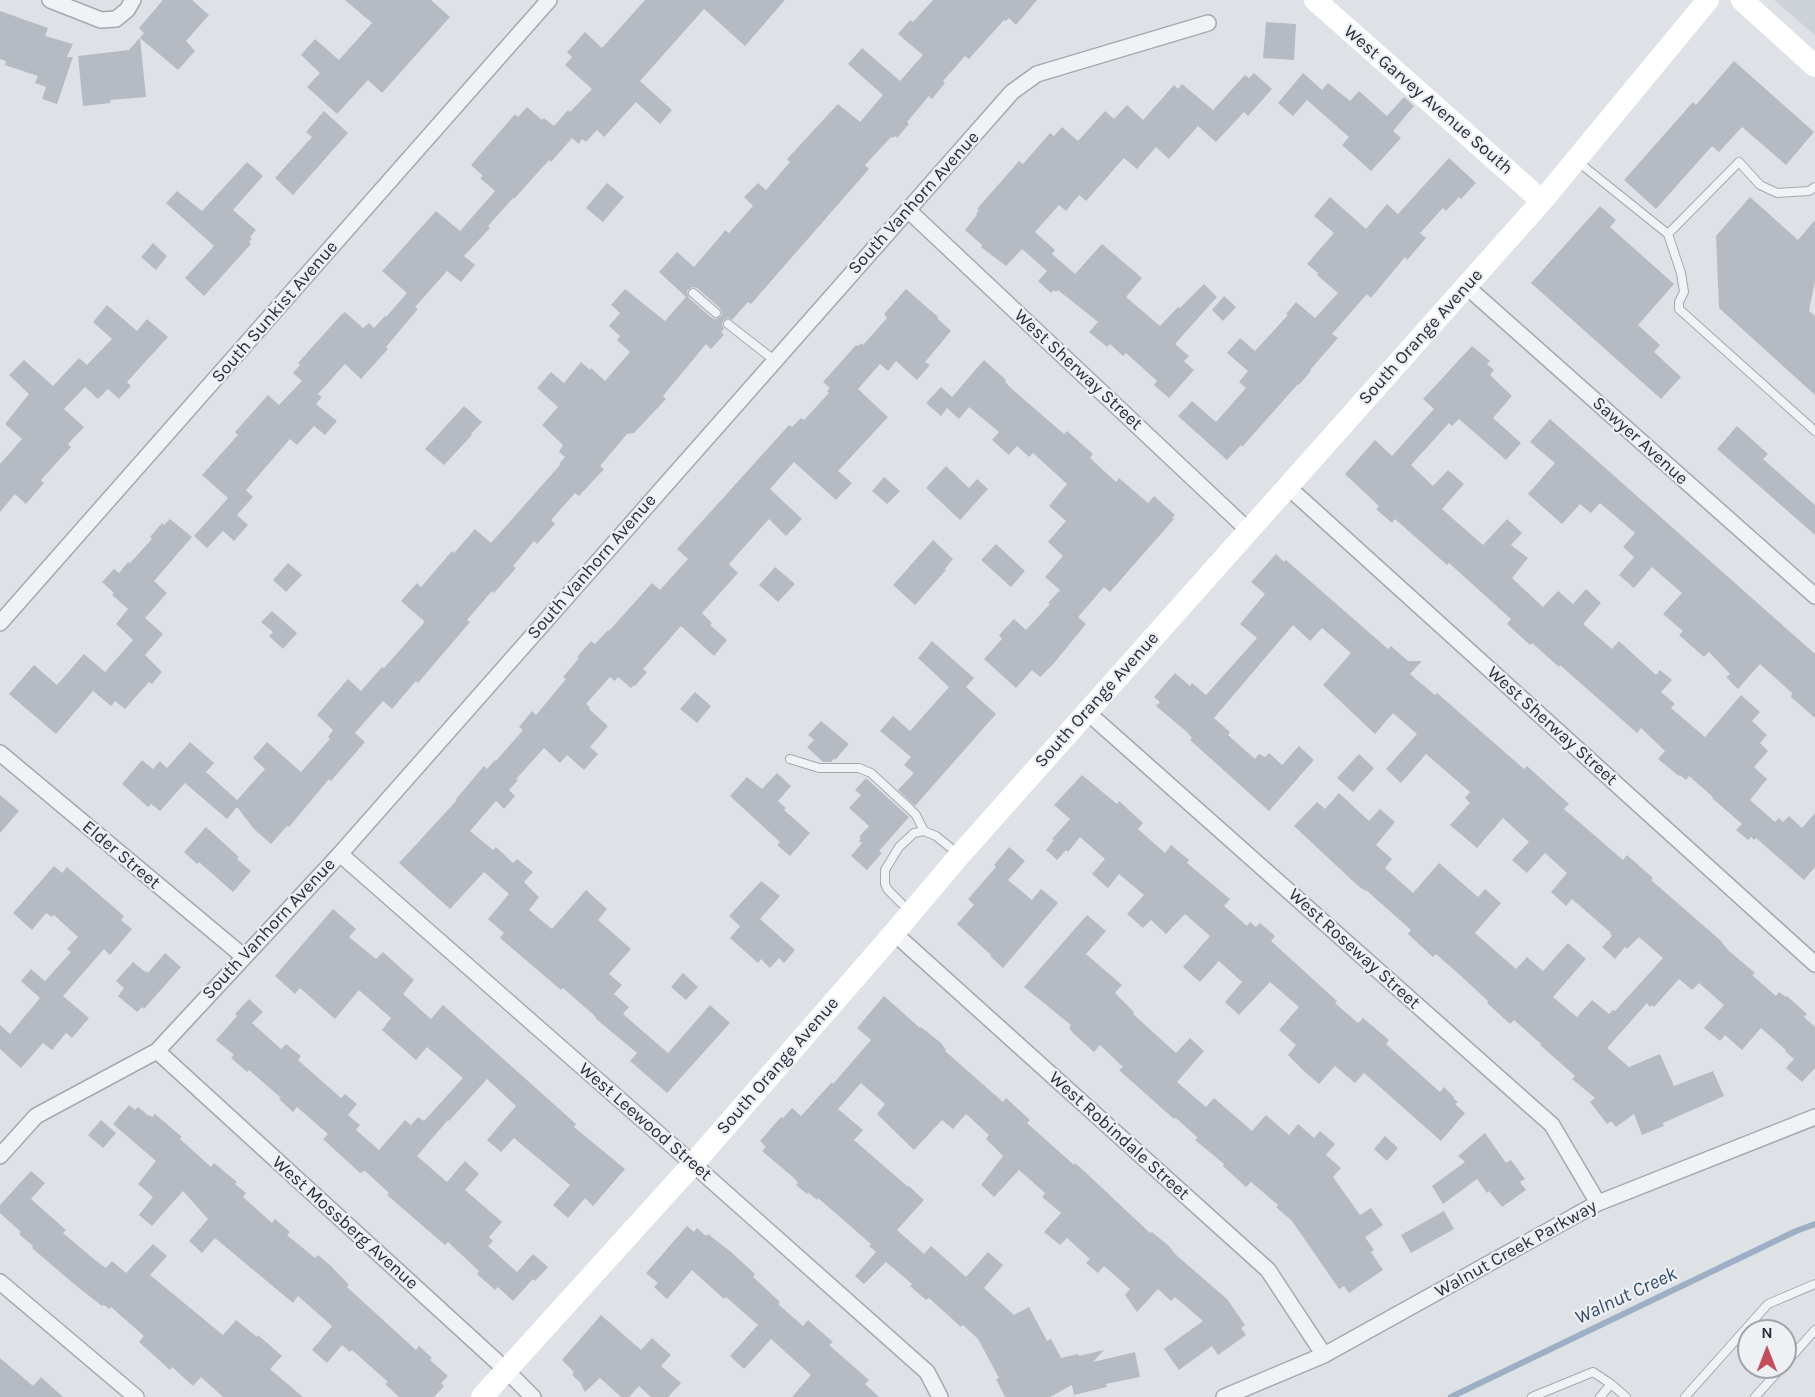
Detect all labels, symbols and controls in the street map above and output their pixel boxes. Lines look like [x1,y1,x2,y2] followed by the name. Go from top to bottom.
[1339,21,1517,179] street label: West Garvey Avenue South
[844,127,984,279] street label: South Vanhorn Avenue
[207,236,343,388] street label: South Sunkist Avenue
[1354,265,1488,409] street label: South Orange Avenue
[1009,305,1147,435] street label: West Sherway Street
[1588,392,1692,490] street label: Sawyer Avenue
[523,490,661,644] street label: South Vanhorn Avenue
[1030,628,1164,772] street label: South Orange Avenue
[1482,662,1622,790] street label: West Sherway Street
[78,816,164,894] street label: Elder Street
[198,854,340,1004] street label: South Vanhorn Avenue
[1284,884,1424,1014] street label: West Roseway Street
[712,993,844,1139] street label: South Orange Avenue
[574,1058,716,1186] street label: West Leewood Street
[1044,1067,1194,1205] street label: West Robindale Street
[268,1152,422,1294] street label: West Mossberg Avenue
[1431,1196,1601,1302] street label: Walnut Creek Parkway
[1571,1262,1681,1330] water label: Walnut Creek
[1737,1319,1797,1379] north arrow
[1761,1323,1773,1342] text: N

